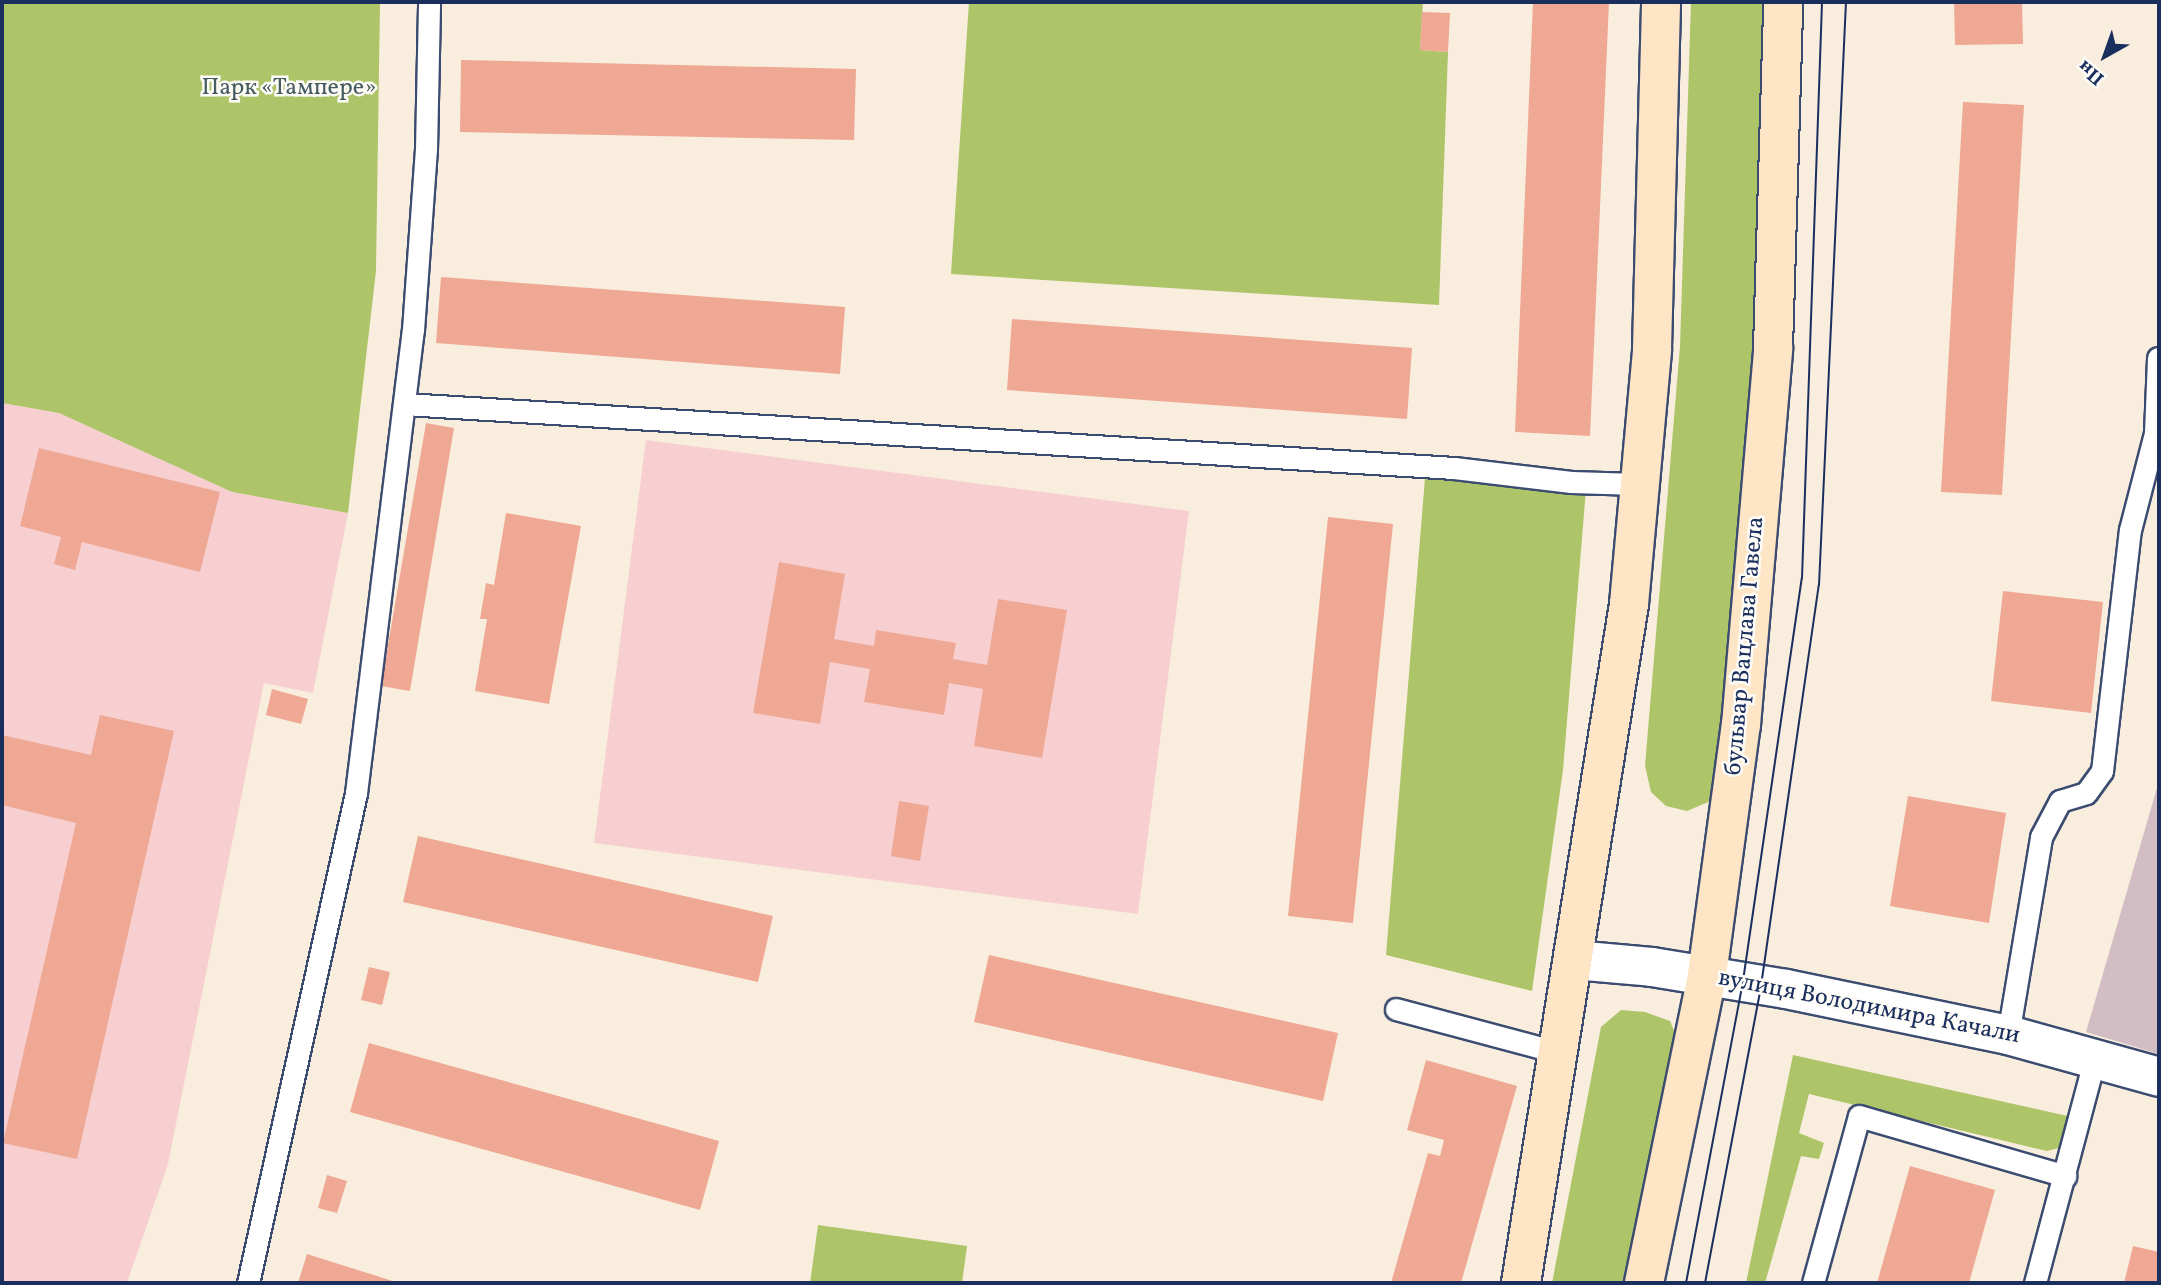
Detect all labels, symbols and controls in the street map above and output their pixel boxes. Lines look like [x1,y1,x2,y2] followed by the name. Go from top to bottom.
[2070,21,2140,91] north arrow
[2073,53,2110,91] text: Пн
[201,75,377,103] park label: Парк «Тампере»
[1720,515,1772,777] street label: бульвар Вацлава Гавела
[1716,965,2022,1051] street label: вулиця Володимира Качали

